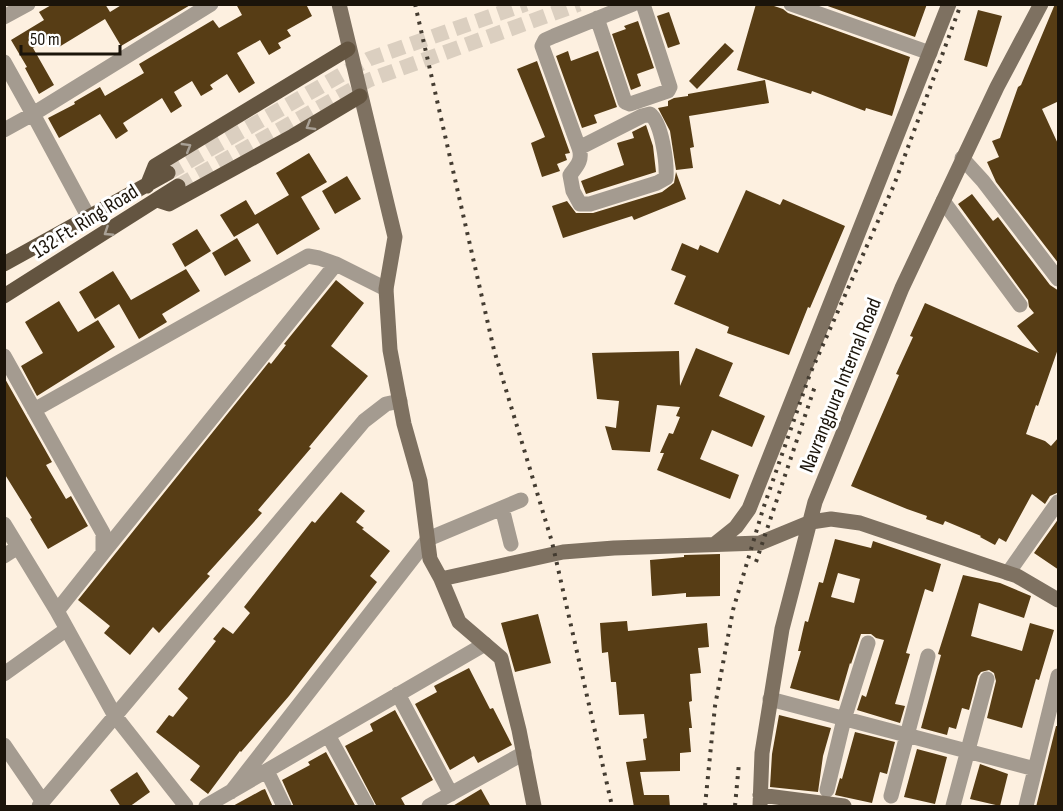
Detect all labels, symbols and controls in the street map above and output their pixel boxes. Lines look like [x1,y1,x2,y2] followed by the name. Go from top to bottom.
[21,18,120,56] scale bar
[30,29,60,50] text: 50 m
[306,119,316,131] one-way arrow
[181,142,191,154] one-way arrow
[28,179,143,264] street label: 132 Ft. Ring Road
[104,224,114,236] one-way arrow
[794,294,887,476] street label: Navrangpura Internal Road

